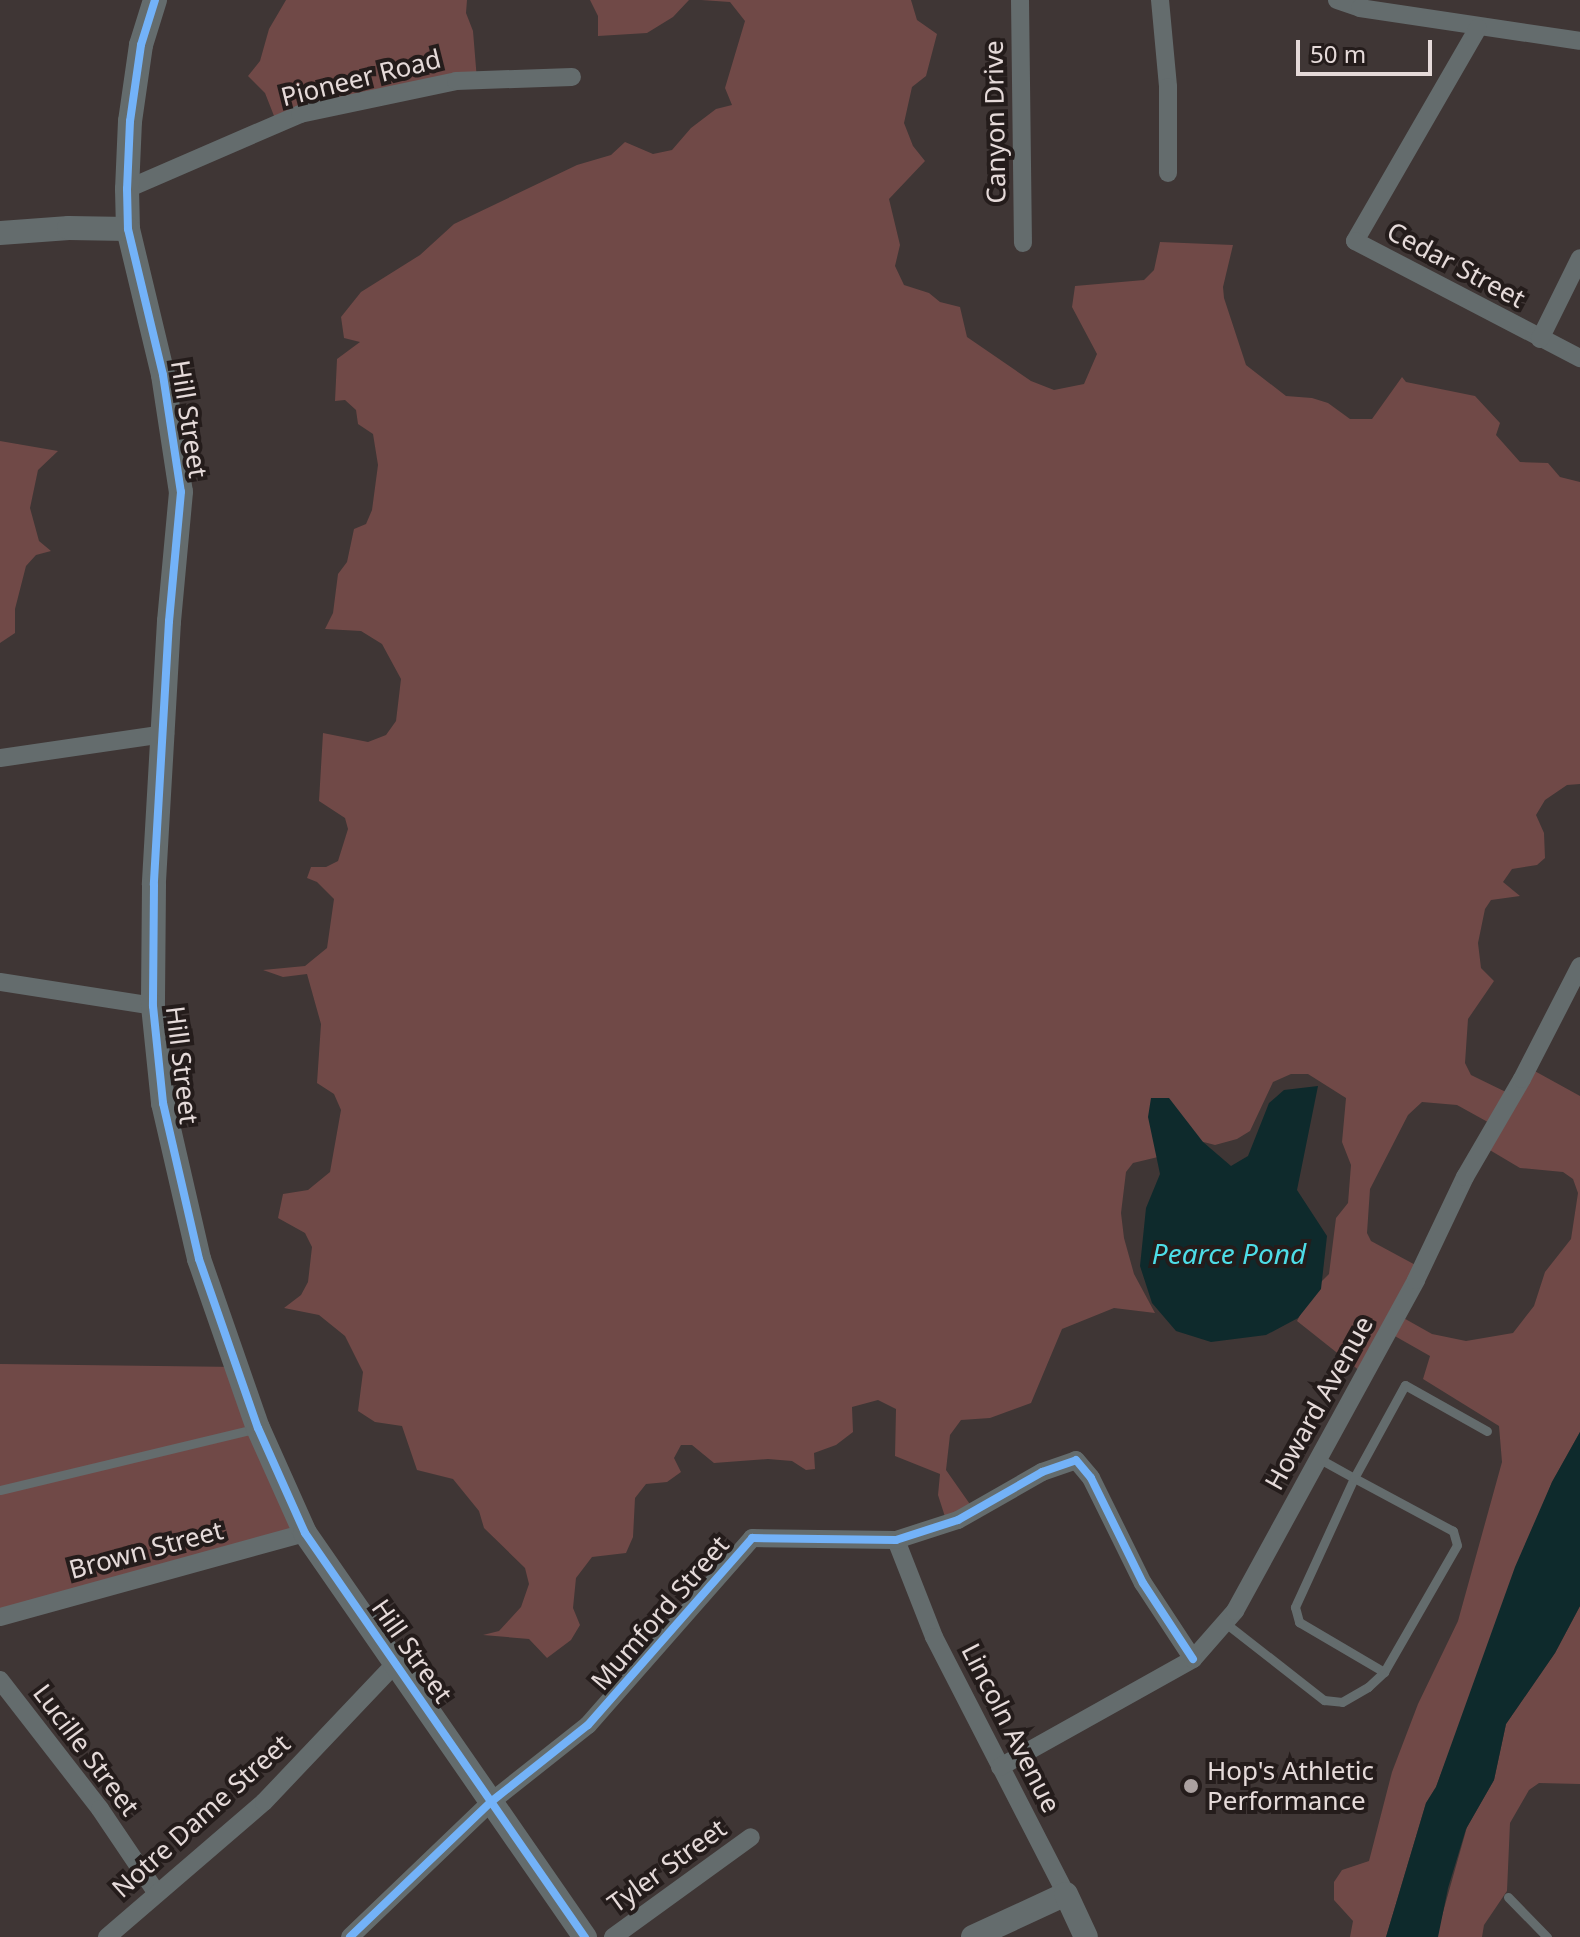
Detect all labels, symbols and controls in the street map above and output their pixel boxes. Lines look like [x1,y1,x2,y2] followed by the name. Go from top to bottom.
[1300,24,1436,74] scale bar
[1310,37,1366,70] text: 50 m
[978,40,1012,204] street label: Canyon Drive
[278,43,444,113] street label: Pioneer Road
[1382,216,1530,314] street label: Cedar Street
[164,358,214,480] street label: Hill Street
[159,1004,205,1126] street label: Hill Street
[1152,1236,1306,1270] water label: Pearce Pond
[1258,1311,1380,1495] street label: Howard Avenue
[66,1514,226,1586] street label: Brown Street
[585,1529,735,1697] street label: Mumford Street
[365,1593,459,1709] street label: Hill Street
[955,1638,1067,1818] street label: Lincoln Avenue
[27,1678,145,1822] street label: Lucille Street
[106,1728,296,1904] street label: Notre Dame Street
[1207,1755,1374,1816] place label: Hop's Athletic Performance
[1182,1777,1200,1795] marker: Hop's Athletic Performance
[602,1813,732,1919] street label: Tyler Street

